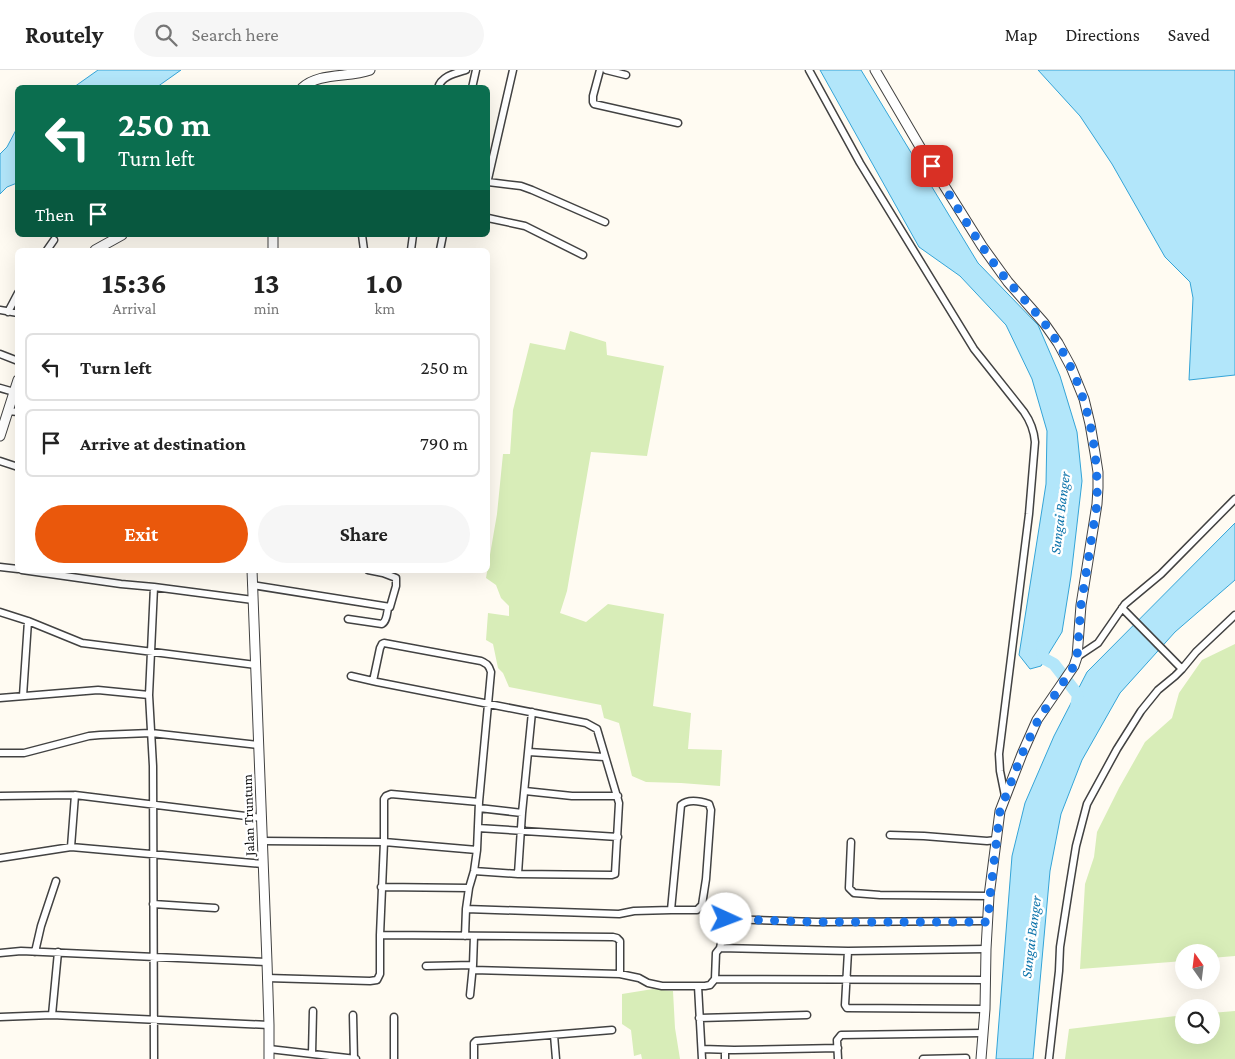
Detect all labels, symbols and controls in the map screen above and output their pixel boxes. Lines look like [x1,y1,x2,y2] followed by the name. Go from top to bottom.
[134,12,484,57] search box
[25,21,104,48] text: Routely
[152,21,180,49] icon: search
[192,24,279,45] text: Search here
[1005,25,1037,45] text: Map
[1065,25,1140,45] text: Directions
[1168,25,1210,45] text: Saved
[35,105,100,170] icon: left
[118,105,211,144] text: 250 m
[911,145,953,187] pin
[118,146,195,171] text: Turn left
[918,152,946,180] icon: arrive
[84,200,112,228] icon: arrive
[35,204,74,225] text: Then
[102,266,167,299] text: 15:36
[254,266,280,299] text: 13
[366,266,403,299] text: 1.0
[113,300,156,317] text: Arrival
[254,300,279,317] text: min
[375,300,395,317] text: km
[37,353,65,381] icon: left
[80,357,152,378] text: Turn left
[420,357,468,378] text: 250 m
[37,429,65,457] icon: arrive
[80,433,246,454] text: Arrive at destination
[420,433,468,454] text: 790 m
[1047,470,1074,555] water label: Sungai Banger
[35,505,248,563] button: Exit
[258,505,470,563] button: Share
[239,774,257,858] street label: Jalan Truntum
[699,892,751,944] position arrow
[1018,894,1045,979] water label: Sungai Banger
[1175,944,1220,989] north arrow
[1175,944,1220,1044] map controls
[1175,999,1220,1044] button: search

